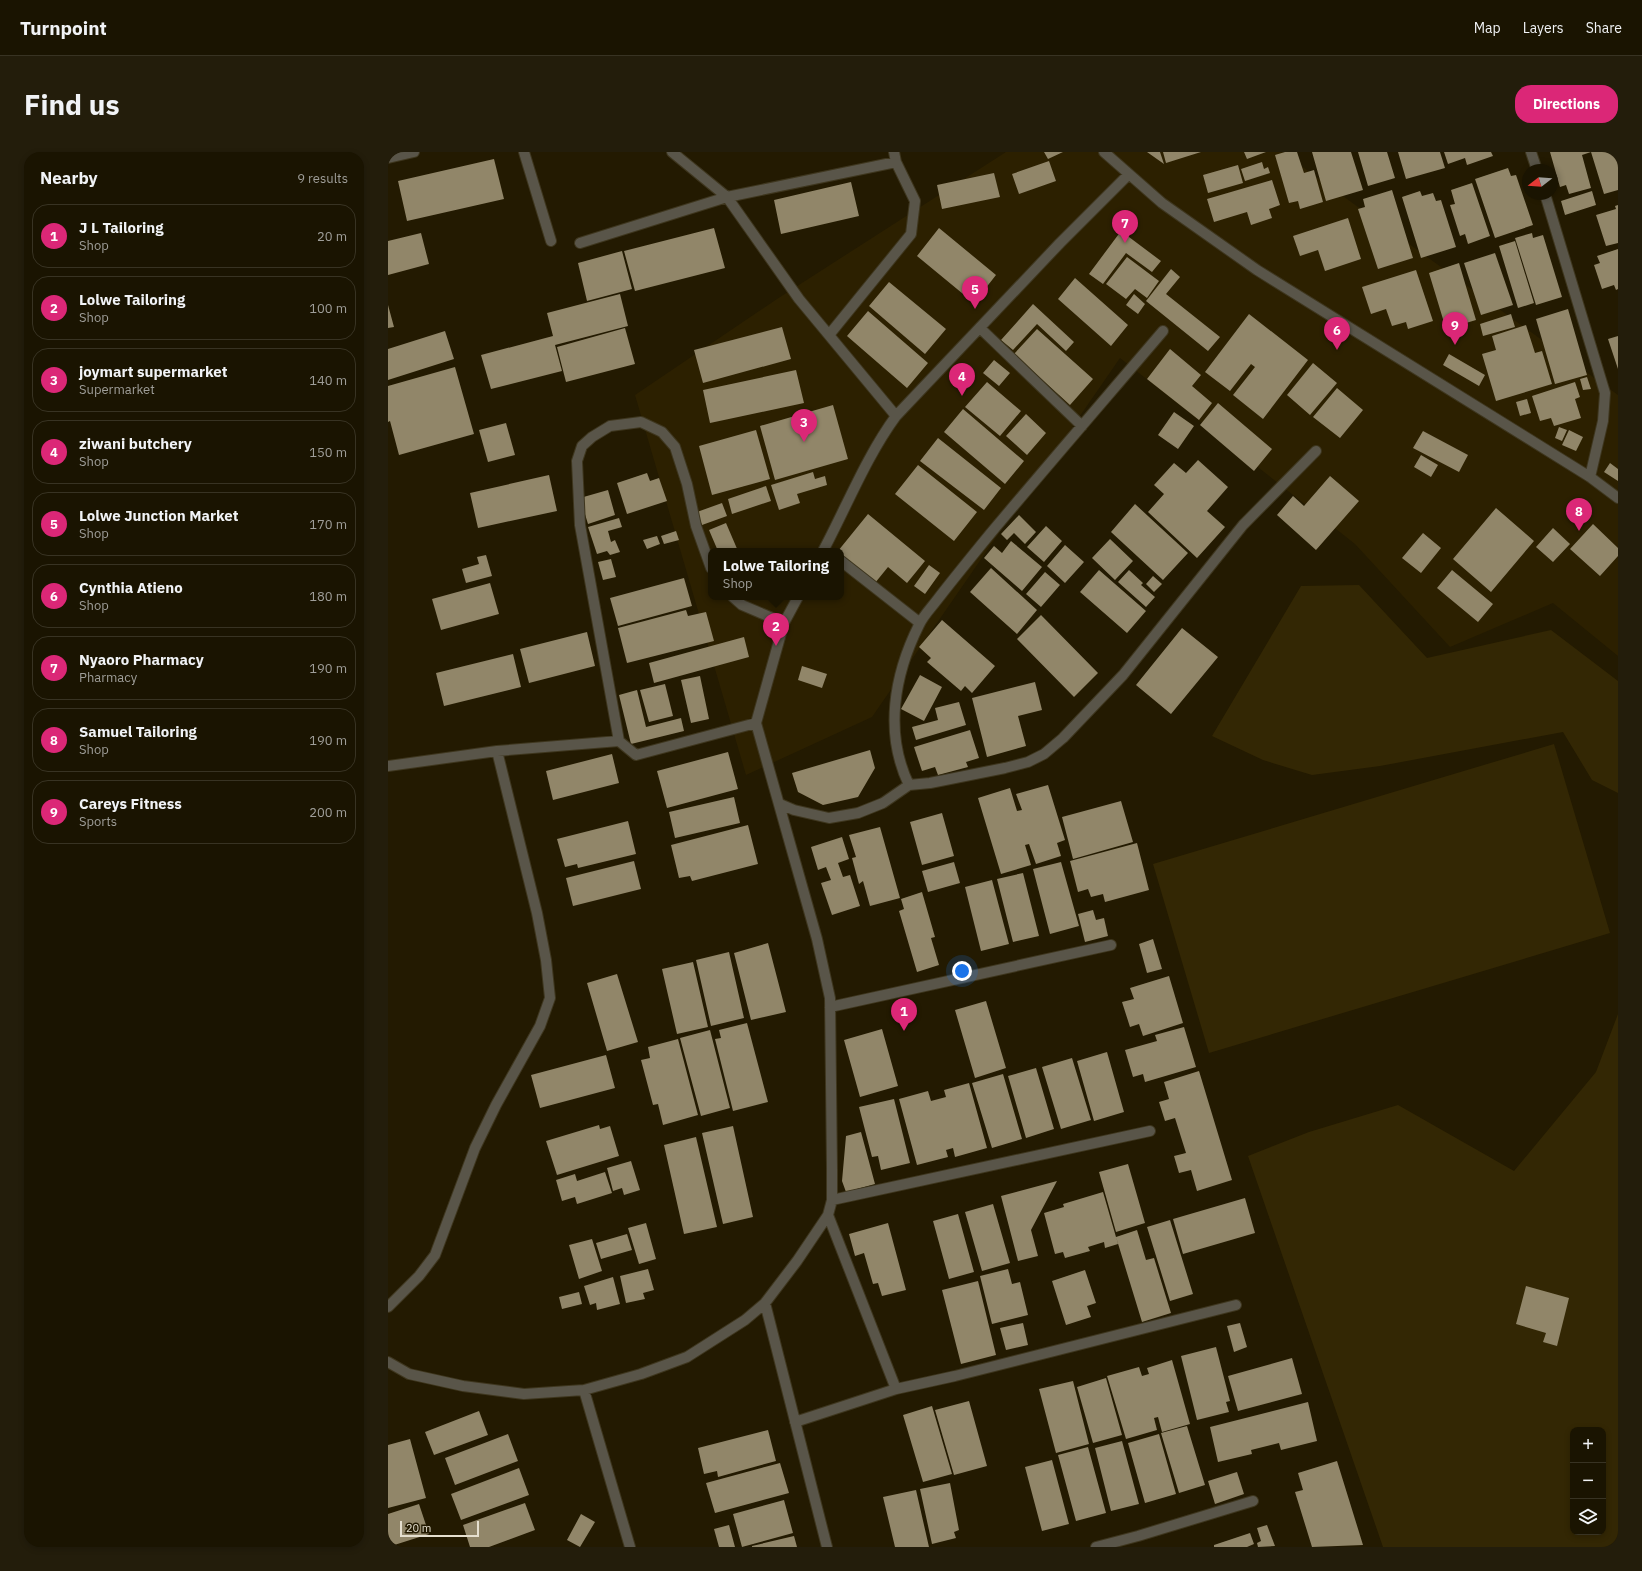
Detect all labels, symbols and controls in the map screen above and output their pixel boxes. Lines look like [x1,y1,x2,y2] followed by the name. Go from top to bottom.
[20,16,107,40] text: Turnpoint
[1474,19,1501,37] text: Map
[1523,19,1564,37] text: Layers
[1586,19,1622,37] text: Share
[1515,85,1618,123] button: Directions
[24,86,120,123] text: Find us
[1522,164,1558,200] north arrow
[40,167,98,189] text: Nearby
[297,170,348,187] text: 9 results
[1112,210,1138,243] pin: 7
[79,218,164,237] text: J L Tailoring
[50,228,58,245] text: 1
[317,228,347,245] text: 20 m
[79,237,109,254] text: Shop
[962,276,988,309] pin: 5
[79,290,185,309] text: Lolwe Tailoring
[50,300,58,317] text: 2
[309,300,347,317] text: 100 m
[79,309,109,326] text: Shop
[1442,312,1468,345] pin: 9
[1324,317,1350,350] pin: 6
[79,362,228,381] text: joymart supermarket
[949,363,975,396] pin: 4
[50,372,58,389] text: 3
[309,372,347,389] text: 140 m
[79,381,155,398] text: Supermarket
[791,409,817,442] pin: 3
[79,434,192,453] text: ziwani butchery
[50,444,58,461] text: 4
[309,444,347,461] text: 150 m
[79,453,109,470] text: Shop
[1566,498,1592,531] pin: 8
[79,506,238,525] text: Lolwe Junction Market
[50,516,58,533] text: 5
[309,516,347,533] text: 170 m
[79,525,109,542] text: Shop
[708,548,844,600] popup
[723,556,829,575] text: Lolwe Tailoring
[723,575,753,592] text: Shop
[79,578,183,597] text: Cynthia Atieno
[50,588,58,605] text: 6
[309,588,347,605] text: 180 m
[79,597,109,614] text: Shop
[763,613,789,646] pin: 2
[79,650,204,669] text: Nyaoro Pharmacy
[50,660,58,677] text: 7
[309,660,347,677] text: 190 m
[79,669,137,686] text: Pharmacy
[79,722,197,741] text: Samuel Tailoring
[50,732,58,749] text: 8
[309,732,347,749] text: 190 m
[79,741,109,758] text: Shop
[79,794,182,813] text: Careys Fitness
[50,804,58,821] text: 9
[309,804,347,821] text: 200 m
[79,813,117,830] text: Sports
[952,961,972,981] your location
[891,998,917,1031] pin: 1
[1570,1427,1606,1535] map controls
[1570,1427,1606,1463] button: +
[1570,1463,1606,1499] button: −
[1570,1499,1606,1535] button: layers
[400,1519,479,1538] scale bar
[406,1521,431,1535] text: 20 m

